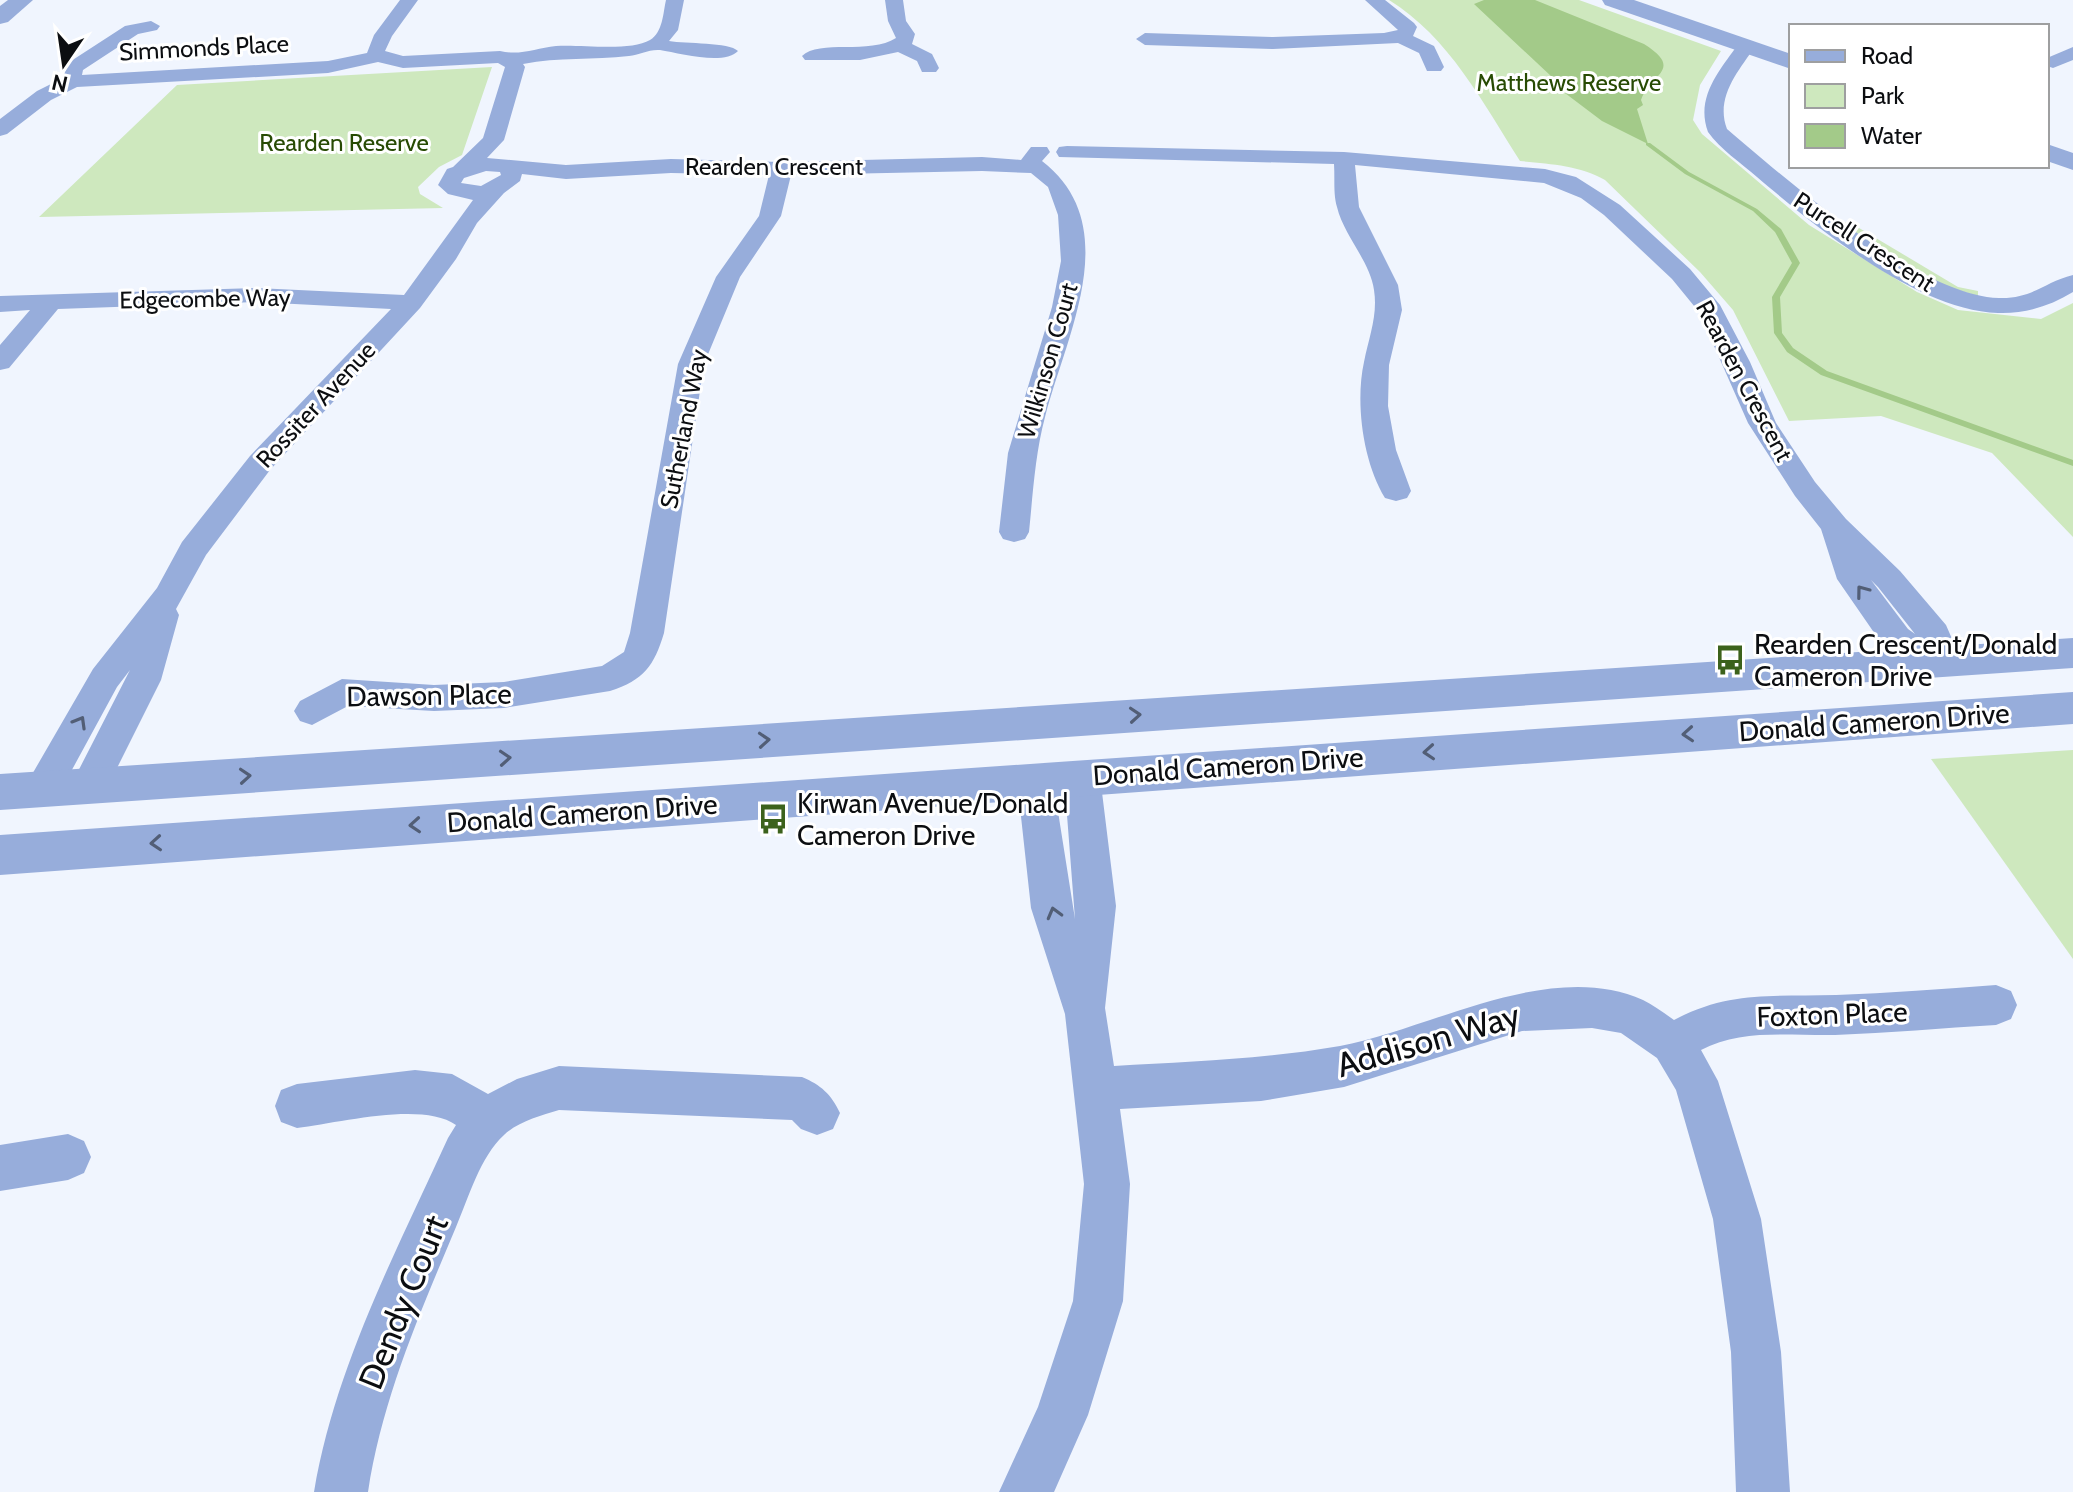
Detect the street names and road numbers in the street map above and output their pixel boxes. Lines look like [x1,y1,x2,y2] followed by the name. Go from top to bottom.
[118,29,290,66] street label: Simmonds Place
[685,152,863,181] street label: Rearden Crescent
[1789,185,1940,298] street label: Purcell Crescent
[1011,280,1084,442] street label: Wilkinson Court
[119,283,291,314] street label: Edgecombe Way
[1690,295,1799,466] street label: Rearden Crescent
[250,336,381,474] street label: Rossiter Avenue
[654,347,713,511] street label: Sutherland Way
[346,677,512,713] street label: Dawson Place
[1738,696,2010,748] street label: Donald Cameron Drive
[1092,740,1364,792] street label: Donald Cameron Drive
[446,787,718,839] street label: Donald Cameron Drive
[1332,994,1524,1086] street label: Addison Way
[1756,994,1908,1034] street label: Foxton Place
[349,1209,457,1395] street label: Dendy Court

